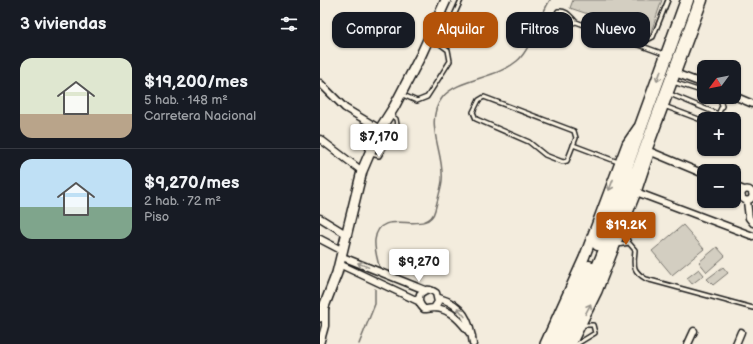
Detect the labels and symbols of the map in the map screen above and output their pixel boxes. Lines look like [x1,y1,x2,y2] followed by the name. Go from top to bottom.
[697,60,741,104] north arrow
[654,70,662,82] one-way arrow
[346,124,412,158] pin: $7,170
[607,178,615,190] one-way arrow
[593,212,659,246] pin: $19.2K
[386,249,452,283] pin: $9,270
[357,260,369,268] one-way arrow
[585,303,592,315] one-way arrow
[457,307,466,317] one-way arrow

